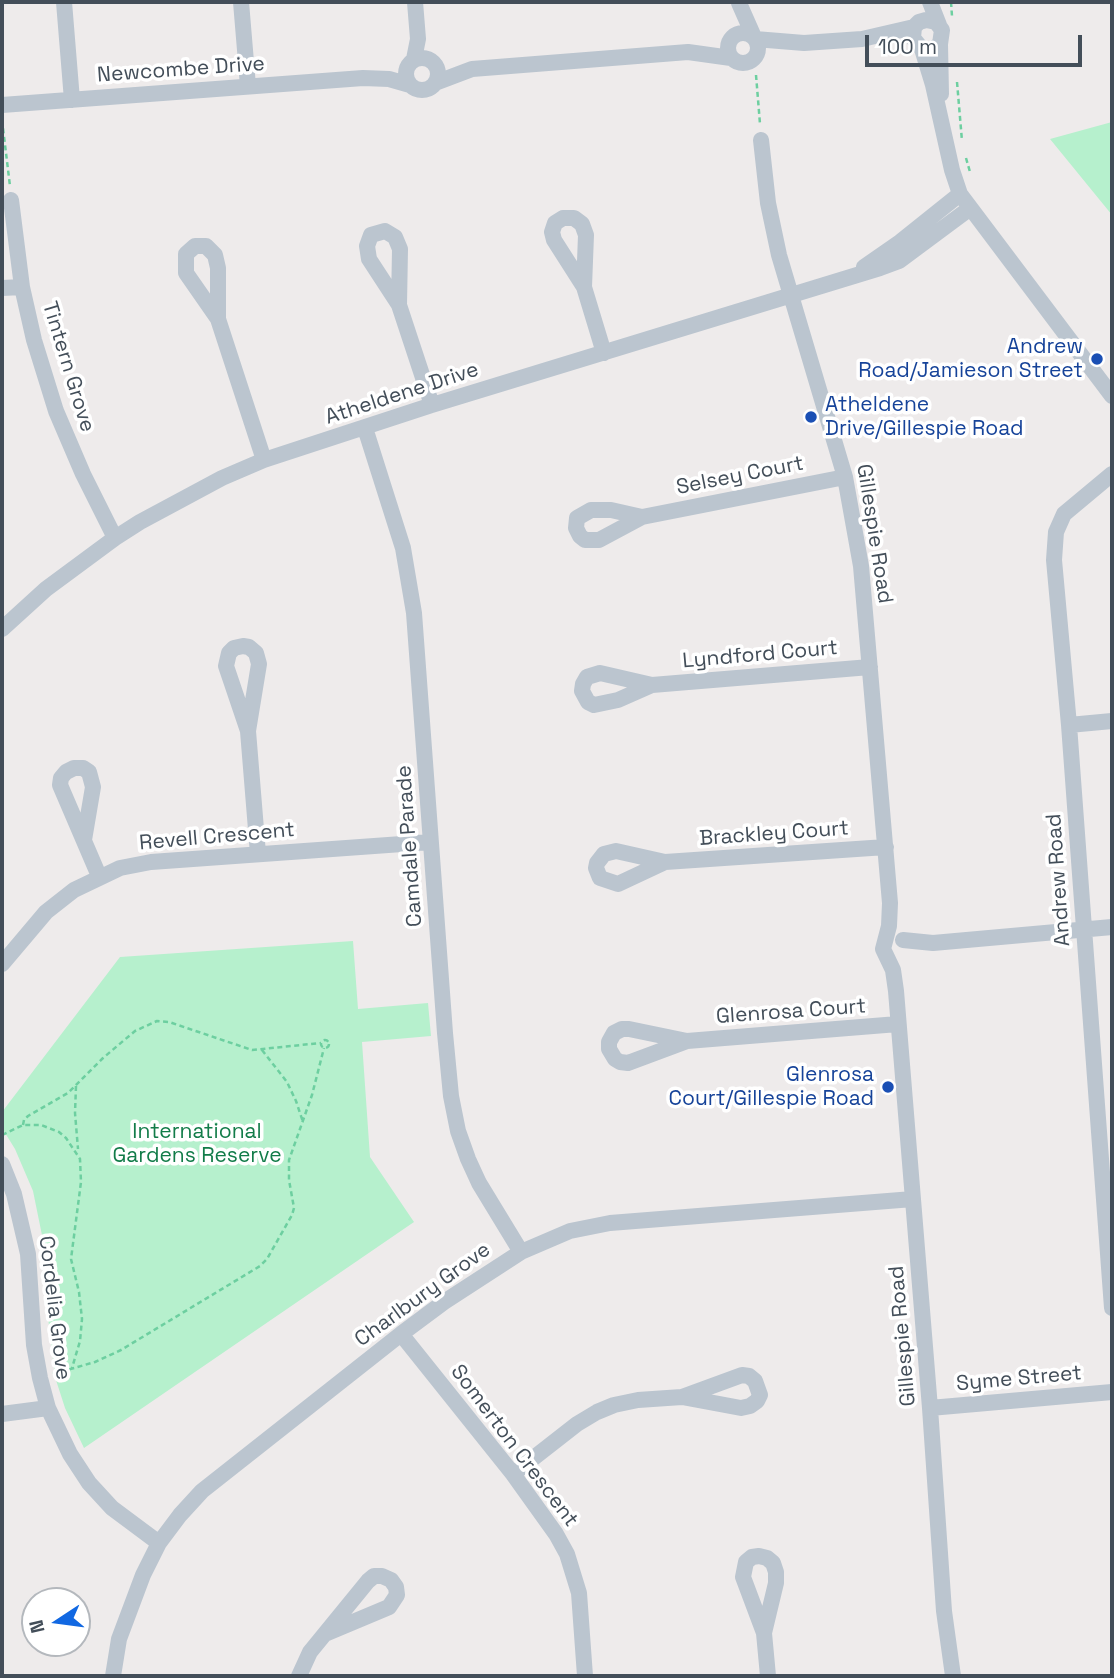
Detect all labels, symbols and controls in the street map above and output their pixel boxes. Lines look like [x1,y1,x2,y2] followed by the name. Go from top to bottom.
[869,21,1086,65] scale bar
[878,33,937,60] text: 100 m
[96,52,266,88] street label: Newcombe Drive
[36,299,100,435] street label: Tintern Grove
[858,334,1083,384] place label: Andrew Road/Jamieson Street
[1089,351,1105,367] marker: Andrew Road/Jamieson Street
[322,357,482,431] street label: Atheldene Drive
[825,392,1024,442] place label: Atheldene Drive/Gillespie Road
[803,409,819,425] marker: Atheldene Drive/Gillespie Road
[674,451,806,501] street label: Selsey Court
[851,462,897,606] street label: Gillespie Road
[681,636,839,674] street label: Lyndford Court
[392,764,428,928] street label: Camdale Parade
[1042,813,1076,947] street label: Andrew Road
[698,816,850,852] street label: Brackley Court
[138,818,296,856] street label: Revell Crescent
[715,994,867,1030] street label: Glenrosa Court
[669,1062,874,1112] place label: Glenrosa Court/Gillespie Road
[880,1079,896,1095] marker: Glenrosa Court/Gillespie Road
[112,1119,282,1169] park label: International Gardens Reserve
[33,1235,75,1381] street label: Cordelia Grove
[350,1237,496,1353] street label: Charlbury Grove
[884,1265,922,1407] street label: Gillespie Road
[445,1360,583,1532] street label: Somerton Crescent
[955,1361,1083,1397] street label: Syme Street
[21,1587,91,1657] north arrow
[23,1617,51,1635] text: N

